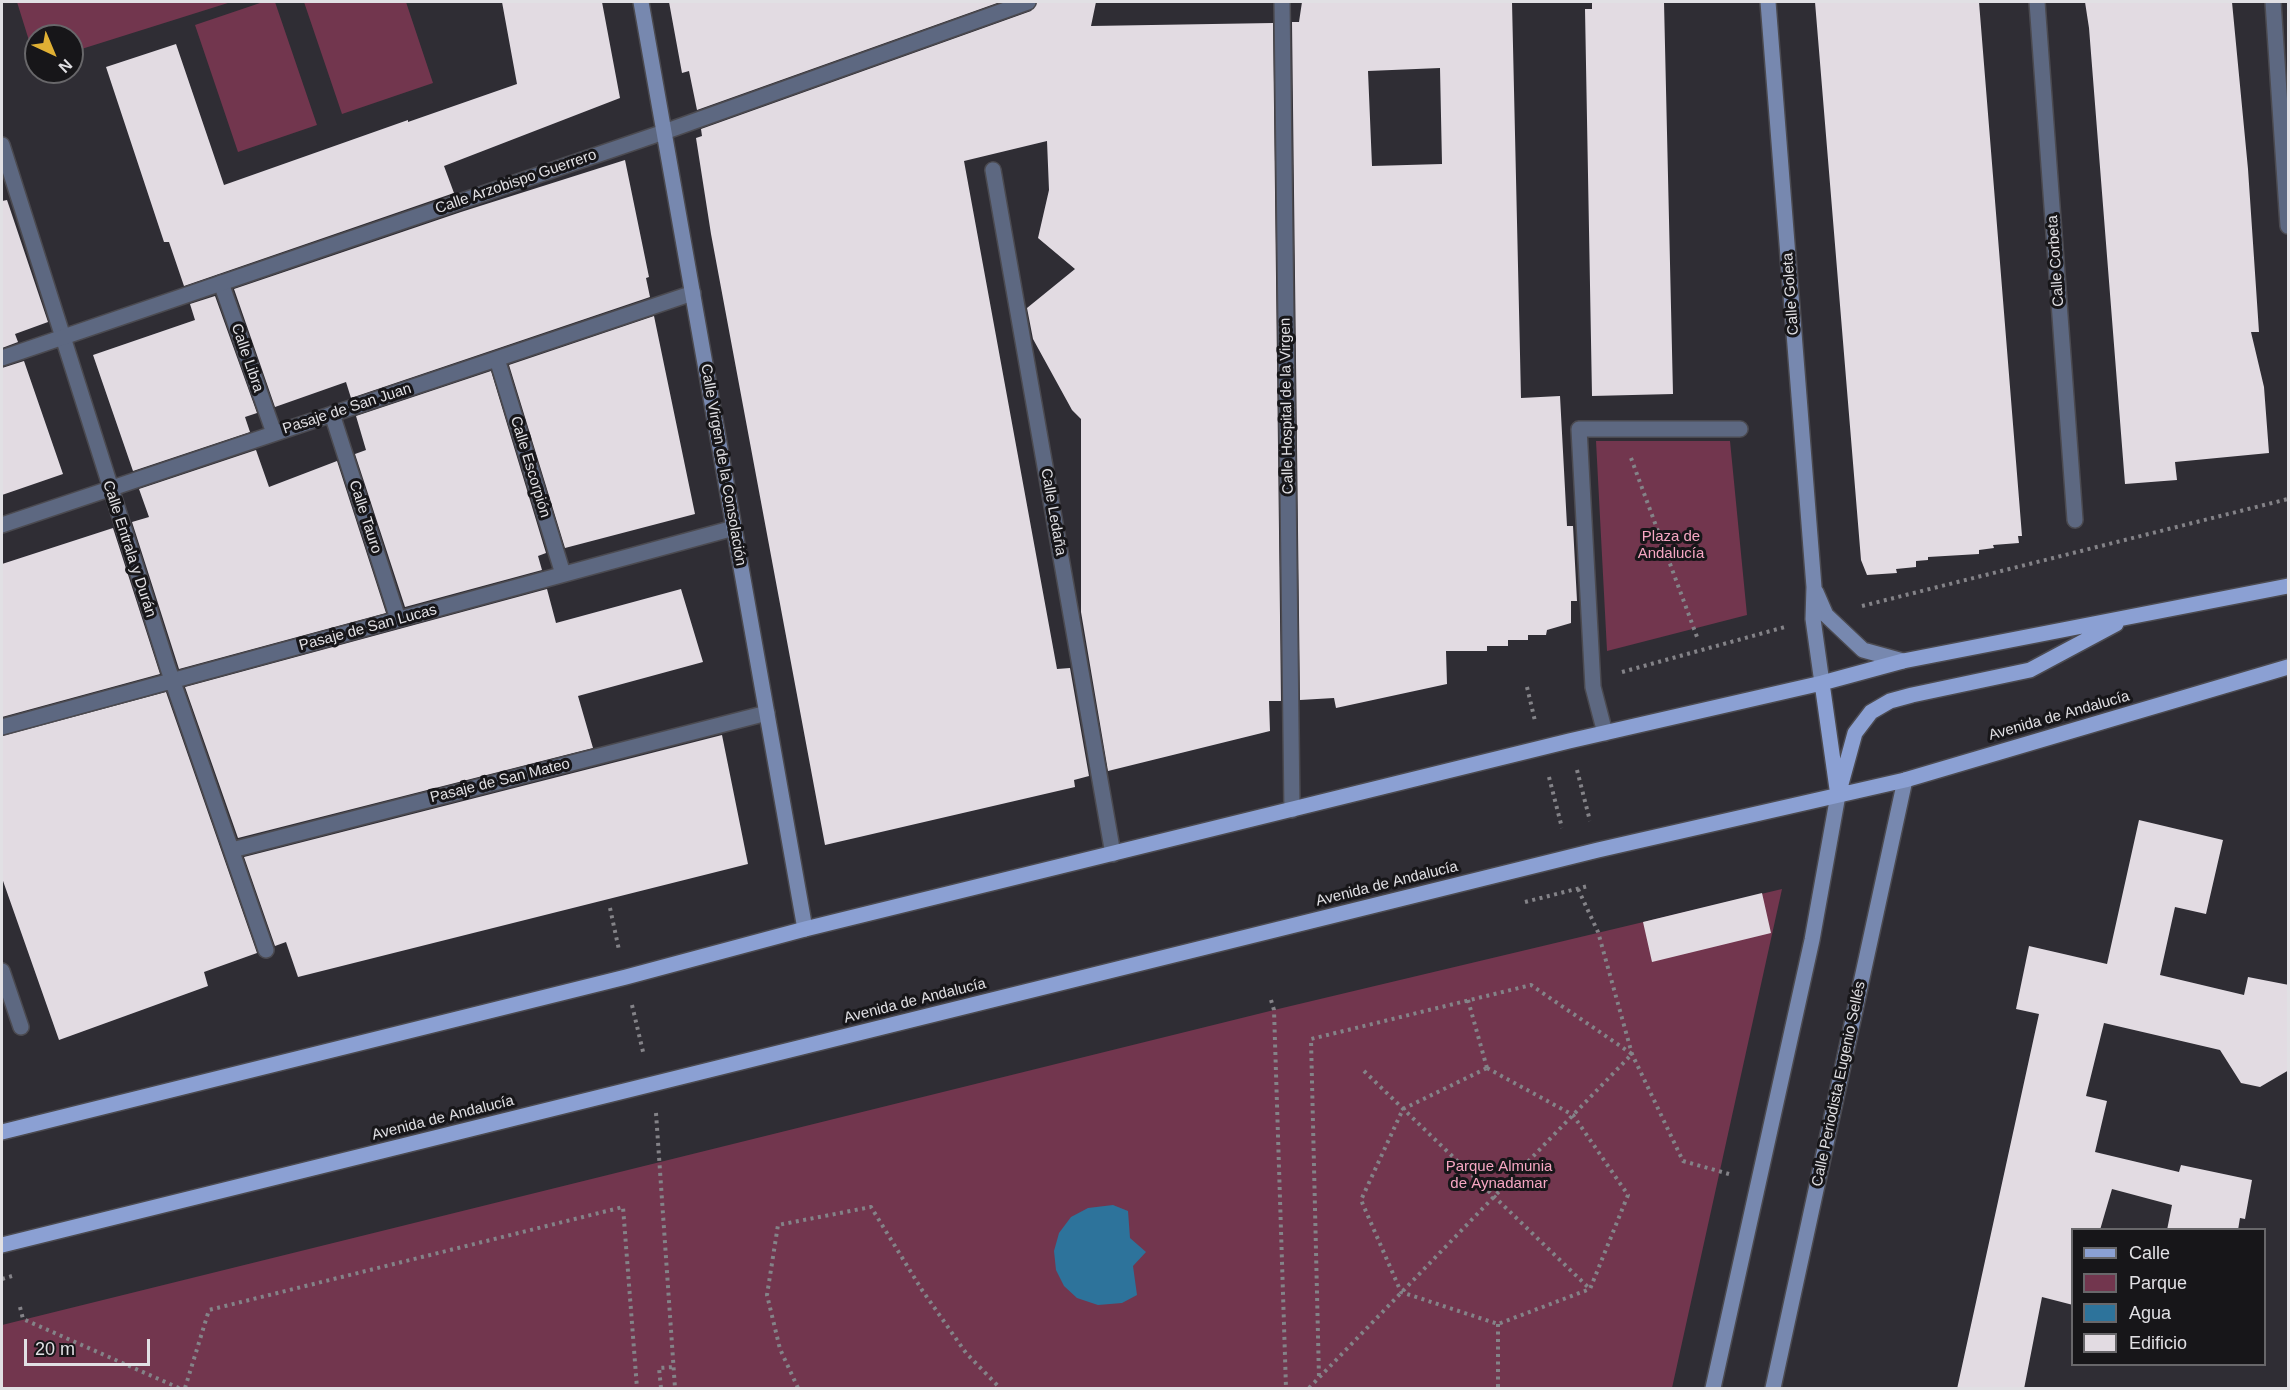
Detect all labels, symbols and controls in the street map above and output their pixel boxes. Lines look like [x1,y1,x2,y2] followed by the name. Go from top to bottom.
[24,24,84,84] north arrow
[55,56,76,76] text: N
[433,146,599,218] street label: Calle Arzobispo Guerrero
[2044,215,2068,307] street label: Calle Corbeta
[1779,252,1803,336] street label: Calle Goleta
[1276,318,1298,494] street label: Calle Hospital de la Virgen
[227,321,267,395] street label: Calle Libra
[696,363,750,567] street label: Calle Virgen de la Consolación
[280,380,414,438] street label: Pasaje de San Juan
[506,414,554,520] street label: Calle Escorpión
[1036,467,1070,557] street label: Calle Ledaña
[98,478,160,620] street label: Calle Entrala y Durán
[345,478,385,556] street label: Calle Tauro
[1638,528,1704,563] park label: Plaza de Andalucía
[297,601,439,655] street label: Pasaje de San Lucas
[1987,687,2131,745] street label: Avenida de Andalucía
[428,755,572,807] street label: Pasaje de San Mateo
[1314,858,1460,910] street label: Avenida de Andalucía
[842,975,988,1027] street label: Avenida de Andalucía
[1808,980,1870,1188] street label: Calle Periodista Eugenio Sellés
[370,1092,516,1144] street label: Avenida de Andalucía
[1446,1158,1552,1193] park label: Parque Almunia de Aynadamar
[2071,1228,2266,1366] legend
[2129,1243,2170,1263] text: Calle
[2129,1273,2187,1293] text: Parque
[2129,1303,2171,1323] text: Agua
[27,1327,153,1365] scale bar
[2129,1333,2187,1353] text: Edificio
[35,1339,75,1359] text: 20 m

